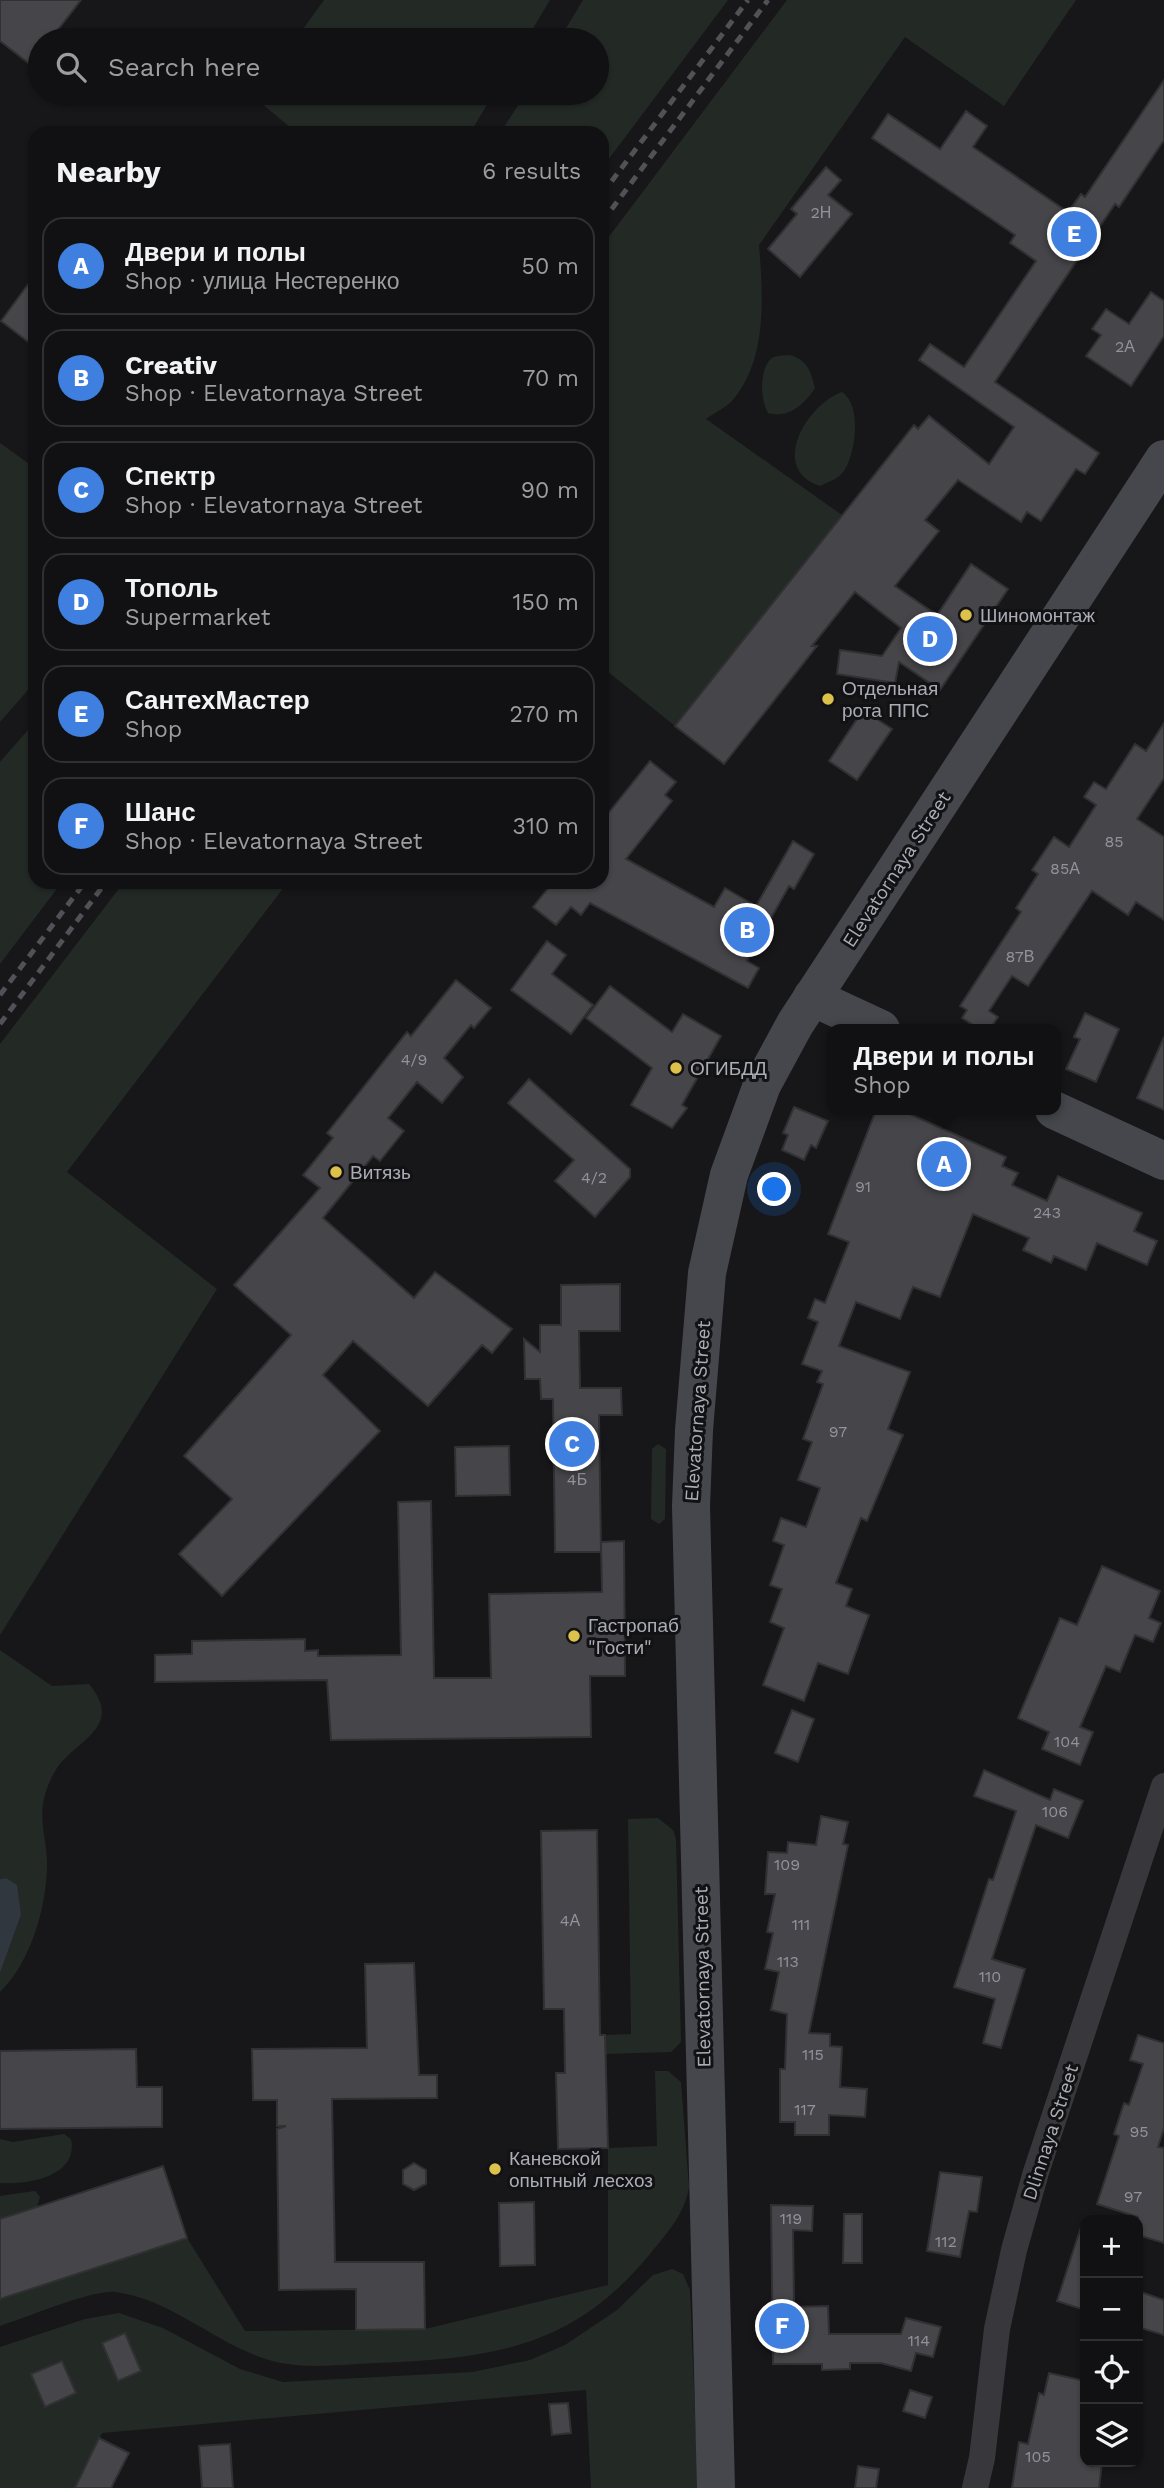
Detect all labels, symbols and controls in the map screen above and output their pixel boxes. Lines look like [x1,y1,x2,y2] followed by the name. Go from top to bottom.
[28,28,609,105] search box
[52,48,90,86] icon: search
[108,52,260,82] text: Search here
[56,154,161,189] text: Nearby
[482,158,581,185] text: 6 results
[811,203,831,222] house number: 2Н
[1051,208,1097,260] pin: E
[125,237,306,267] text: Двери и полы
[73,253,89,280] text: A
[522,253,579,280] text: 50 m
[125,268,400,295] text: Shop · улица Нестеренко
[1115,337,1135,356] house number: 2А
[125,350,217,380] text: Creativ
[73,365,89,392] text: B
[522,365,579,392] text: 70 m
[125,380,423,407] text: Shop · Elevatornaya Street
[125,461,216,491] text: Спектр
[73,477,89,504] text: C
[521,477,579,504] text: 90 m
[125,492,423,519] text: Shop · Elevatornaya Street
[125,573,219,603] text: Тополь
[73,589,89,616] text: D
[513,589,579,616] text: 150 m
[125,604,270,631] text: Supermarket
[980,604,1095,627] place label: Шиномонтаж
[958,607,974,623] marker: Шиномонтаж
[907,613,953,665] pin: D
[842,677,938,722] place label: Отдельная рота ППС
[125,685,310,715] text: СантехМастер
[820,691,836,707] marker: Отдельная рота ППС
[74,701,88,728] text: E
[510,701,579,728] text: 270 m
[125,716,182,743] text: Shop
[837,787,955,952] street label: Elevatornaya Street
[125,797,196,827] text: Шанс
[74,813,88,840] text: F
[513,813,579,840] text: 310 m
[125,828,423,855] text: Shop · Elevatornaya Street
[1104,832,1124,851] house number: 85
[1050,859,1080,878] house number: 85А
[724,904,770,956] pin: B
[1006,947,1034,966] house number: 87В
[827,1024,1061,1115] popup
[853,1041,1035,1071] text: Двери и полы
[401,1050,427,1069] house number: 4/9
[690,1057,767,1080] place label: ОГИБДД
[668,1060,684,1076] marker: ОГИБДД
[853,1072,911,1099] text: Shop
[921,1138,967,1190] pin: A
[350,1161,411,1184] place label: Витязь
[328,1164,344,1180] marker: Витязь
[581,1168,607,1187] house number: 4/2
[757,1172,791,1206] your location
[855,1177,871,1196] house number: 91
[1033,1203,1061,1222] house number: 243
[680,1320,715,1502] street label: Elevatornaya Street
[549,1418,595,1470] pin: C
[829,1422,847,1441] house number: 97
[567,1470,587,1489] house number: 4Б
[588,1614,679,1659] place label: Гастропаб "Гости"
[566,1628,582,1644] marker: Гастропаб "Гости"
[1054,1732,1080,1751] house number: 104
[1042,1802,1068,1821] house number: 106
[774,1855,800,1874] house number: 109
[689,1886,716,2068] street label: Elevatornaya Street
[560,1911,581,1930] house number: 4А
[792,1915,810,1934] house number: 111
[777,1952,799,1971] house number: 113
[979,1967,1001,1986] house number: 110
[802,2045,824,2064] house number: 115
[1018,2061,1083,2203] street label: Dlinnaya Street
[794,2100,816,2119] house number: 117
[1129,2122,1149,2141] house number: 95
[509,2147,653,2192] place label: Каневской опытный лесхоз
[487,2161,503,2177] marker: Каневской опытный лесхоз
[1124,2187,1142,2206] house number: 97
[780,2209,802,2228] house number: 119
[1080,2215,1143,2467] map controls
[1080,2215,1143,2278] button: +
[935,2232,957,2251] house number: 112
[1080,2278,1143,2341] button: −
[759,2300,805,2352] pin: F
[908,2331,930,2350] house number: 114
[1080,2341,1143,2404] button: locate
[1080,2404,1143,2467] button: layers
[1025,2447,1051,2466] house number: 105

